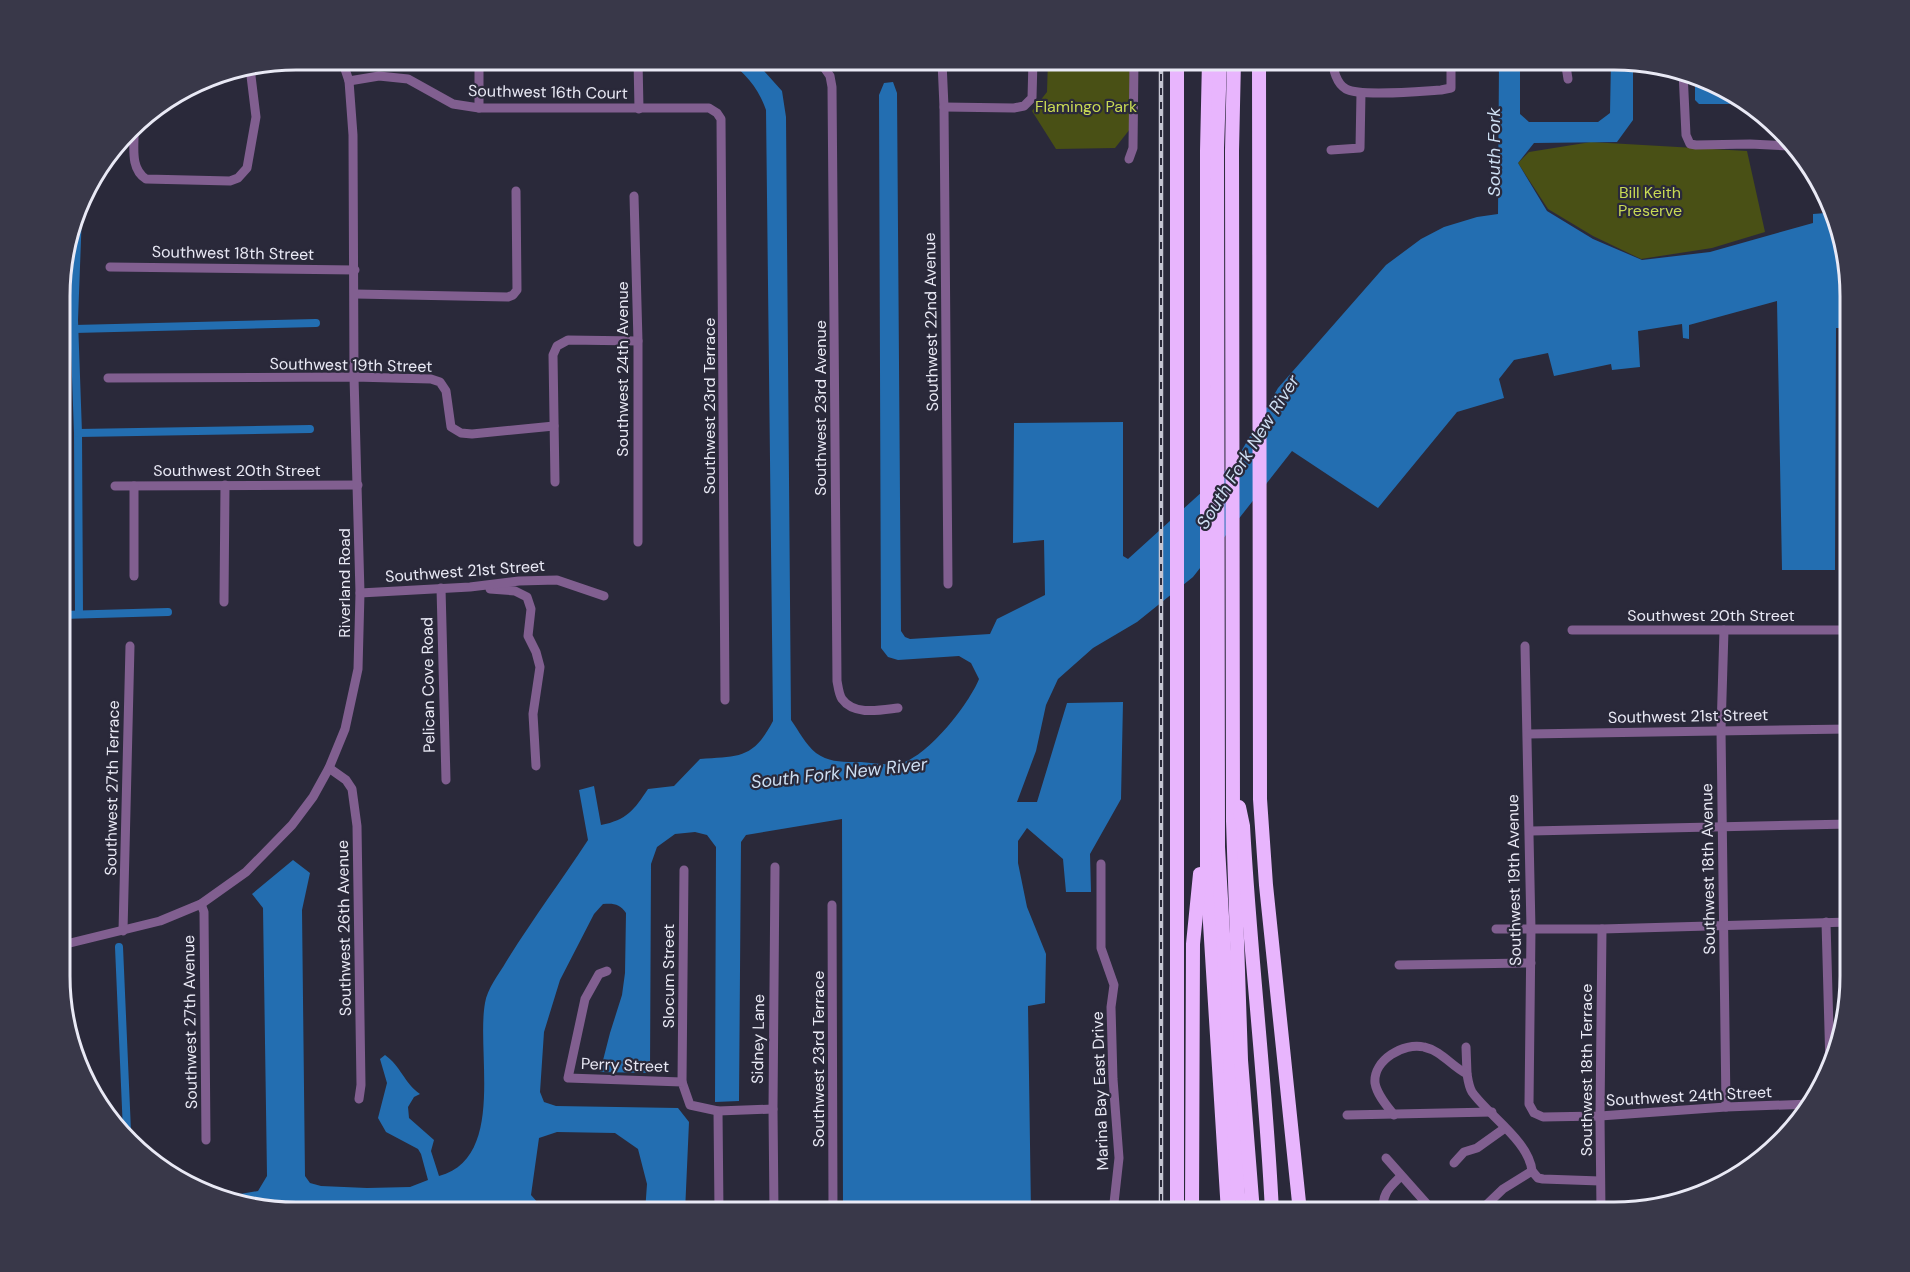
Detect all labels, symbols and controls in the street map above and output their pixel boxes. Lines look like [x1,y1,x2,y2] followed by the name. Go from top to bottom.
[468,80,628,104] street label: Southwest 16th Court
[1035,96,1137,117] park label: Flamingo Park
[1482,106,1506,197] water label: South Fork
[1618,182,1682,221] park label: Bill Keith Preserve
[919,232,943,412] street label: Southwest 22nd Avenue
[152,241,314,265] street label: Southwest 18th Street
[612,281,633,457] street label: Southwest 24th Avenue
[699,318,720,494] street label: Southwest 23rd Terrace
[810,320,831,496] street label: Southwest 23rd Avenue
[269,353,433,377] street label: Southwest 19th Street
[1191,369,1306,534] water label: South Fork New River
[153,460,321,481] street label: Southwest 20th Street
[334,528,355,638] street label: Riverland Road
[384,555,546,587] street label: Southwest 21st Street
[1627,605,1795,626] street label: Southwest 20th Street
[416,617,440,753] street label: Pelican Cove Road
[100,700,124,876] street label: Southwest 27th Terrace
[1608,704,1768,728] street label: Southwest 21st Street
[750,752,930,794] water label: South Fork New River
[1696,783,1720,955] street label: Southwest 18th Avenue
[1502,794,1526,966] street label: Southwest 19th Avenue
[332,840,356,1016] street label: Southwest 26th Avenue
[658,924,679,1028] street label: Slocum Street
[178,935,202,1109] street label: Southwest 27th Avenue
[808,971,829,1147] street label: Southwest 23rd Terrace
[1576,984,1597,1156] street label: Southwest 18th Terrace
[747,994,769,1084] street label: Sidney Lane
[1087,1011,1113,1171] street label: Marina Bay East Drive
[581,1053,669,1077] street label: Perry Street
[1605,1081,1773,1111] street label: Southwest 24th Street

